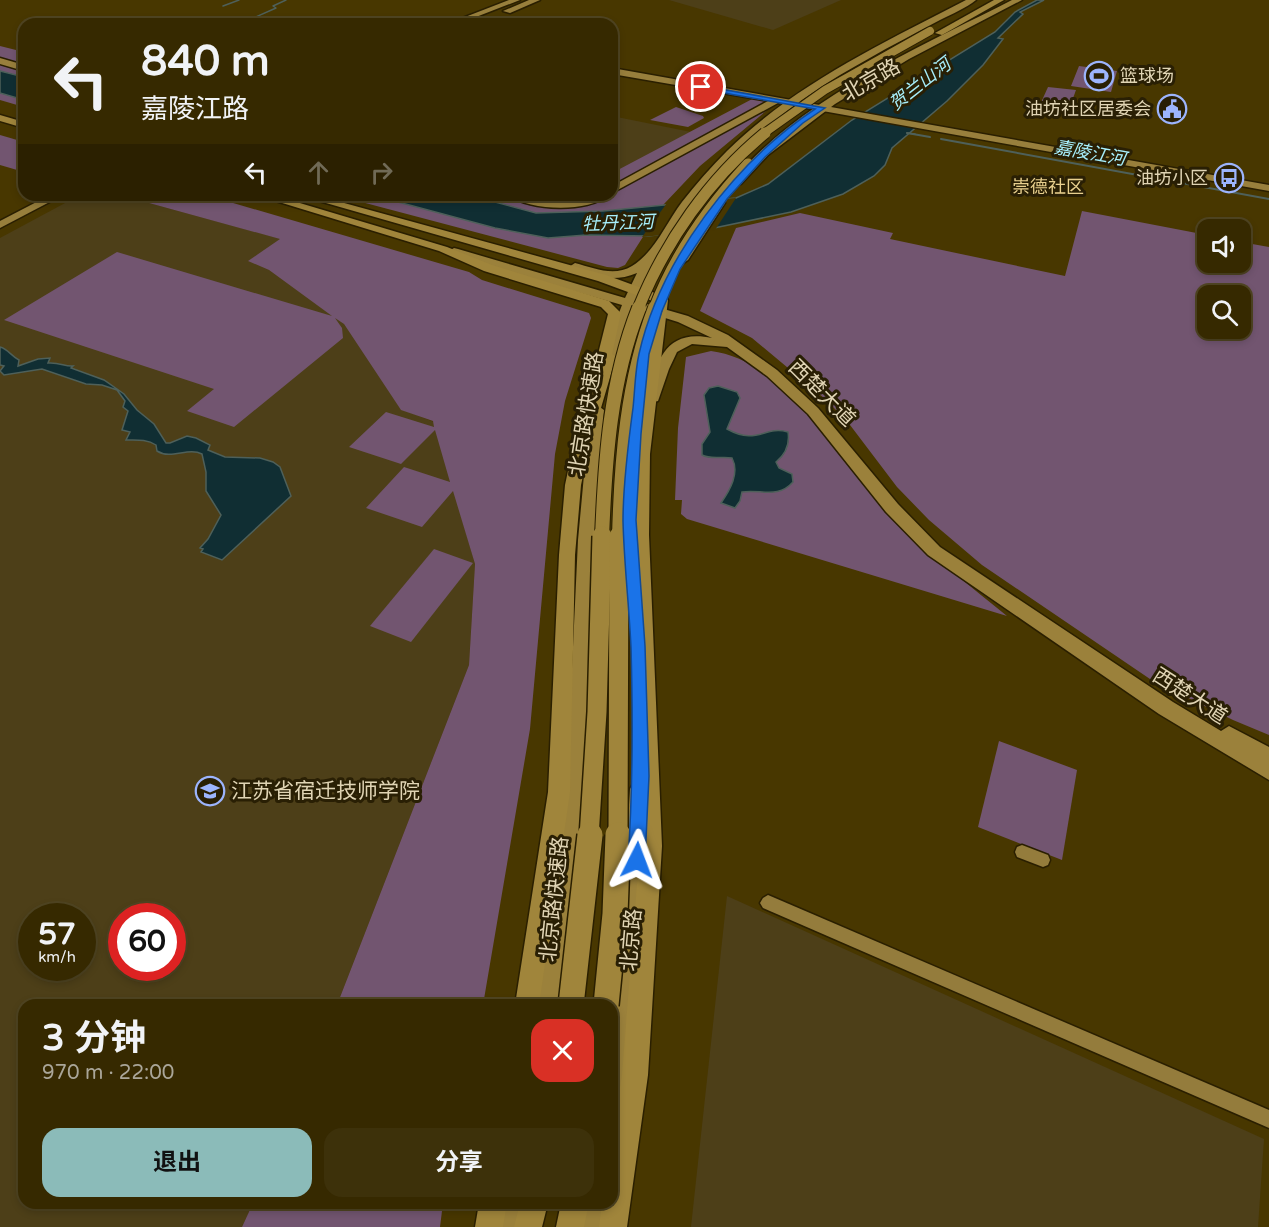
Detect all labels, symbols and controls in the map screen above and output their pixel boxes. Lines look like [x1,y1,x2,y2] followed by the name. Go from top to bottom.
[141,36,270,87] text: 840 m
[42,42,120,120] icon: left
[885,51,958,115] water label: 贺兰山河
[838,54,905,107] street label: 北京路
[1083,60,1115,92] sports icon: 篮球场
[675,61,726,112] pin
[1120,65,1174,87] place label: 篮球场
[684,70,717,103] icon: arrive
[141,93,249,126] text: 嘉陵江路
[1156,93,1188,125] public building icon: 油坊社区居委会
[1025,98,1151,120] place label: 油坊社区居委会
[1053,136,1130,171] water label: 嘉陵江河
[239,156,272,189] icon: left
[302,156,335,189] icon: ahead
[365,156,398,189] icon: right
[1213,162,1245,194] bus stop icon: 油坊小区
[1136,167,1208,189] place label: 油坊小区
[1012,176,1084,198] district label: 崇德社区
[582,211,657,235] water label: 牡丹江河
[1197,219,1251,339] map controls
[1197,219,1251,273] button: sound
[1197,285,1251,339] button: search
[564,350,609,478] street label: 北京路快速路
[783,355,860,432] street label: 西楚大道
[1148,663,1232,730] street label: 西楚大道
[194,775,226,807] school or university icon: 江苏省宿迁技师学院
[231,779,420,804] place label: 江苏省宿迁技师学院
[605,828,669,892] position arrow
[535,835,574,963] street label: 北京路快速路
[108,903,186,981] speed limit sign: 60
[616,908,647,973] street label: 北京路
[38,916,76,953] text: 57
[38,948,76,966] text: km/h
[42,1017,146,1060] text: 3 分钟
[531,1019,594,1082] button: close
[42,1061,174,1085] text: 970 m · 22:00
[42,1128,312,1197] button: 退出
[324,1128,594,1197] button: 分享

